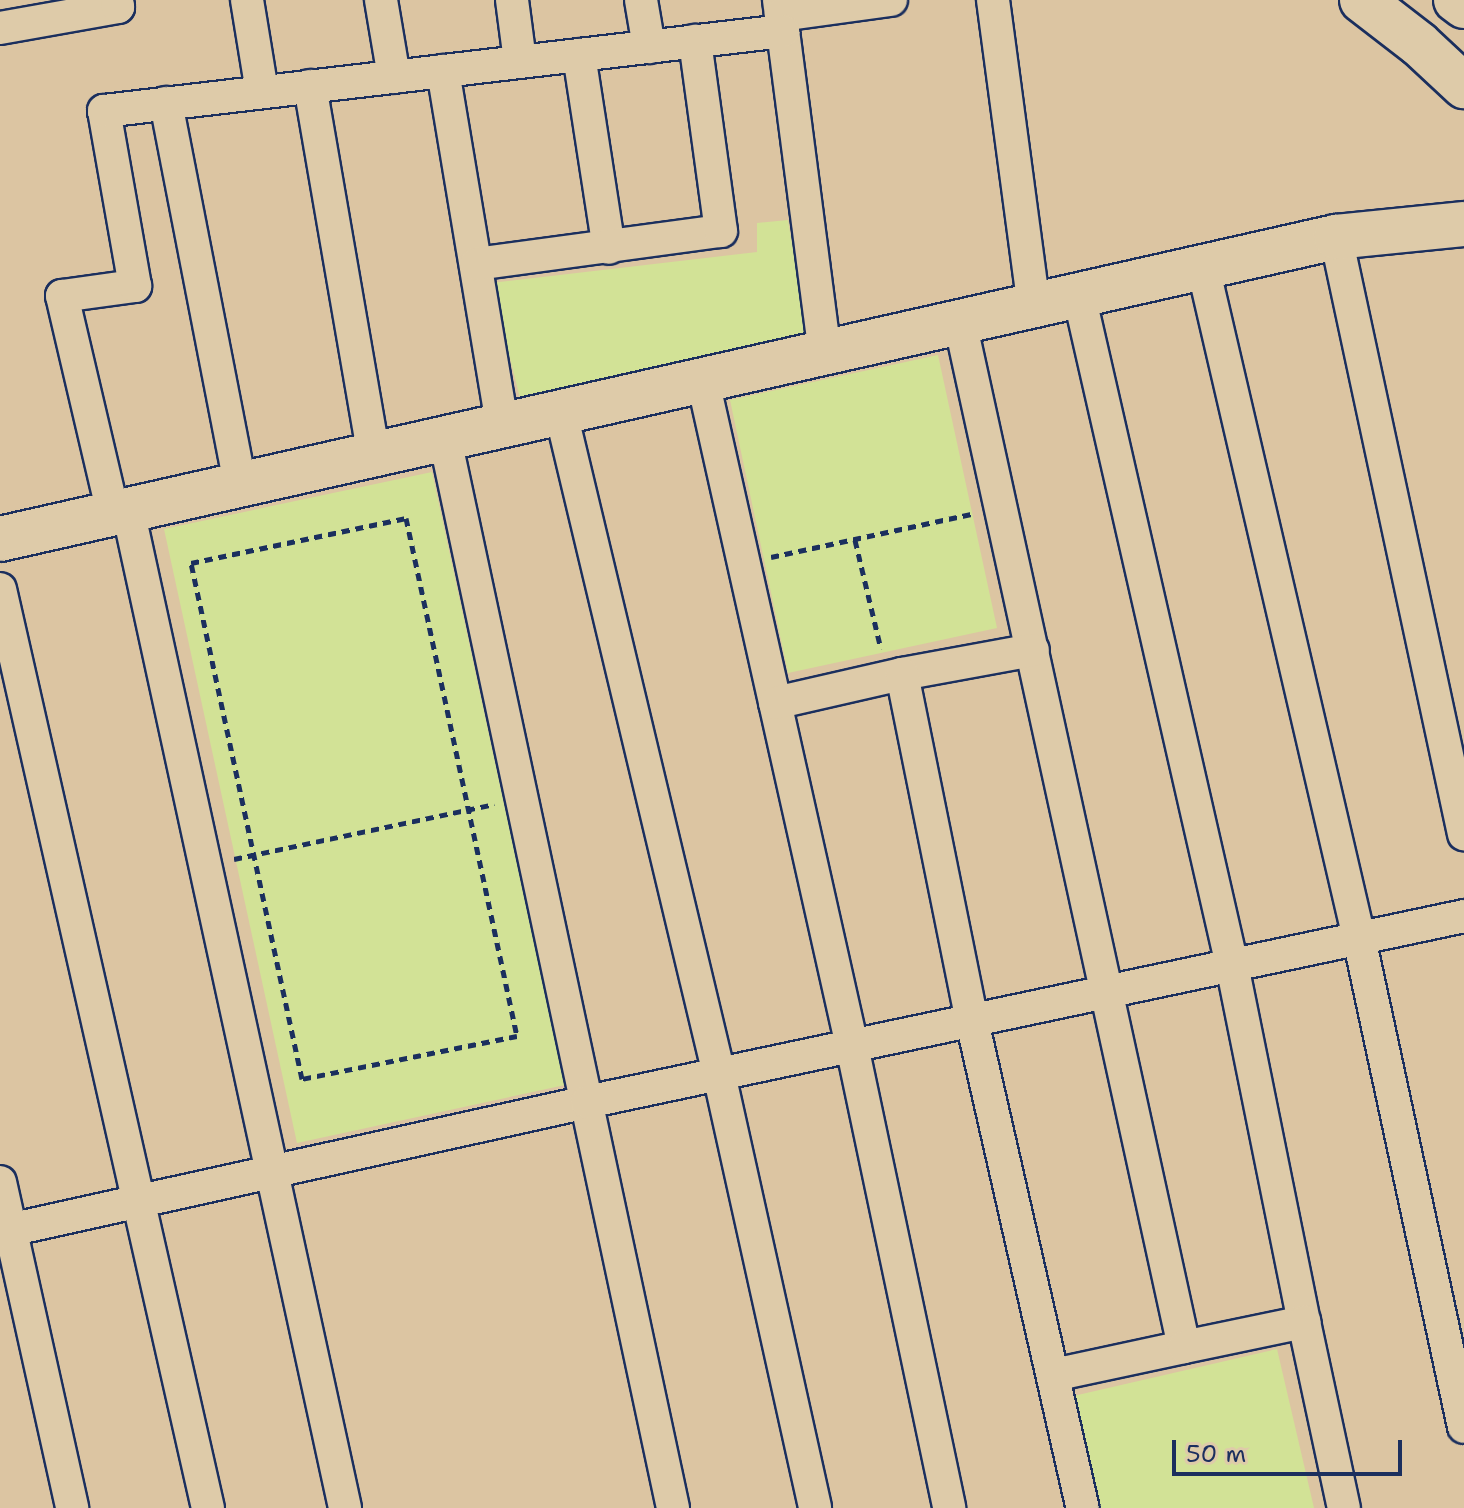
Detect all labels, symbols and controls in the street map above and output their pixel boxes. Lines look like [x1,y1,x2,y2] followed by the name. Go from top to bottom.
[1176,1424,1406,1474] scale bar
[1186,1438,1246,1470] text: 50 m

